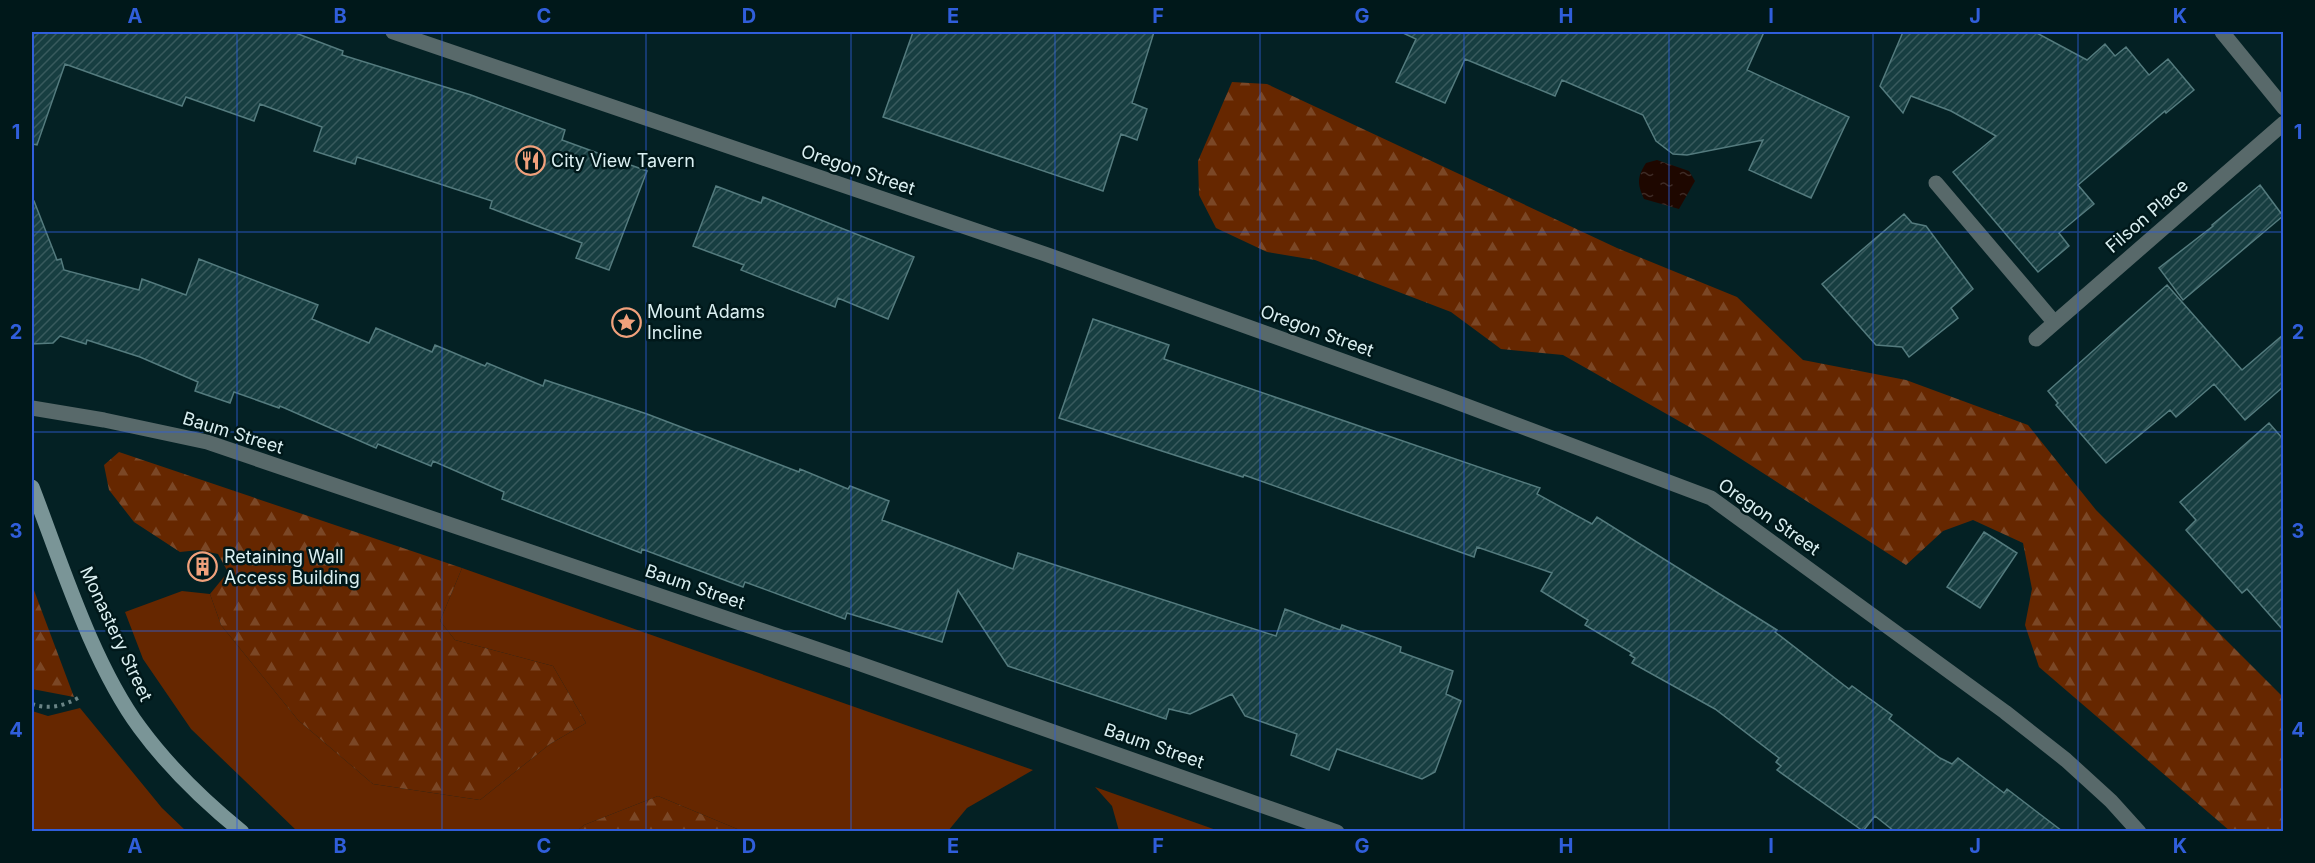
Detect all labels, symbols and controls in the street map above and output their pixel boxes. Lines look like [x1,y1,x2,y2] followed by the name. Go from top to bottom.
[128,4,143,28] text: A
[333,4,347,28] text: B
[537,4,551,28] text: C
[742,4,756,28] text: D
[947,4,959,28] text: E
[1152,4,1164,28] text: F
[1354,4,1370,28] text: G
[1559,4,1573,28] text: H
[1768,4,1774,28] text: I
[1969,4,1981,28] text: J
[2173,4,2187,28] text: K
[12,120,20,144] text: 1
[2294,120,2302,144] text: 1
[798,140,918,199] street label: Oregon Street
[514,145,546,177] restaurant icon: City View Tavern
[551,150,695,171] place label: City View Tavern
[2101,174,2192,257] street label: Filson Place
[1258,300,1377,361] street label: Oregon Street
[647,301,765,343] place label: Mount Adams Incline
[610,306,642,338] place icon: Mount Adams Incline
[10,320,22,344] text: 2
[2292,320,2304,344] text: 2
[180,407,286,458] street label: Baum Street
[1714,474,1824,559] street label: Oregon Street
[10,519,22,543] text: 3
[2292,519,2304,543] text: 3
[224,546,360,588] place label: Retaining Wall Access Building
[187,551,219,583] building icon: Retaining Wall Access Building
[643,560,748,613] street label: Baum Street
[76,563,157,705] street label: Monastery Street
[9,718,23,742] text: 4
[2291,718,2305,742] text: 4
[1102,719,1207,772] street label: Baum Street
[128,834,143,858] text: A
[333,834,347,858] text: B
[537,834,551,858] text: C
[742,834,756,858] text: D
[947,834,959,858] text: E
[1152,834,1164,858] text: F
[1354,834,1370,858] text: G
[1559,834,1573,858] text: H
[1768,834,1774,858] text: I
[1969,834,1981,858] text: J
[2173,834,2187,858] text: K

